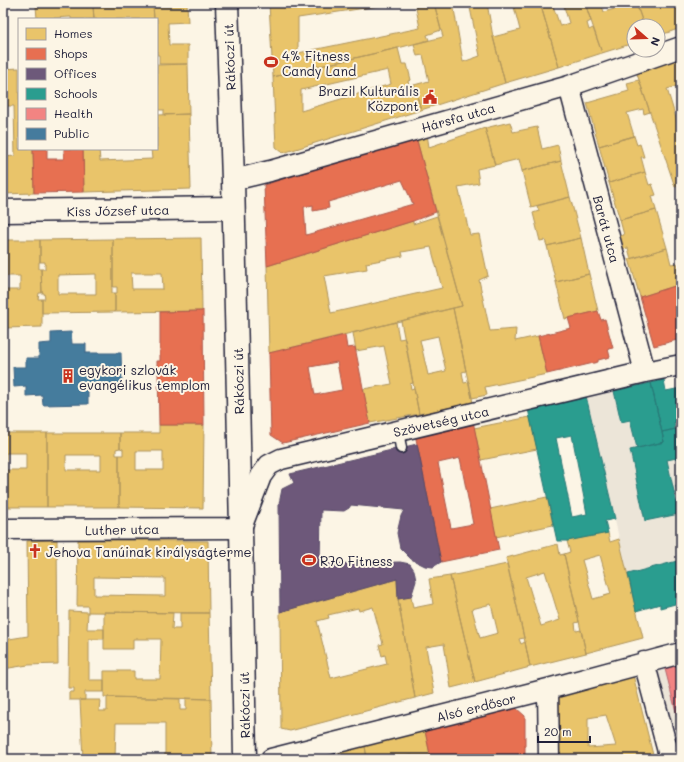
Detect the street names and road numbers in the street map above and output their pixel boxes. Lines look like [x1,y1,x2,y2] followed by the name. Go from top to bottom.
[219,23,239,91] street label: Rákóczi út
[419,98,497,136] street label: Hársfa utca
[590,193,624,265] street label: Barát utca
[66,201,170,219] street label: Kiss József utca
[229,347,247,415] street label: Rákóczi út
[391,402,491,440] street label: Szövetség utca
[85,520,159,538] street label: Luther utca
[235,671,253,739] street label: Rákóczi út
[434,689,518,725] street label: Alsó erdősor

